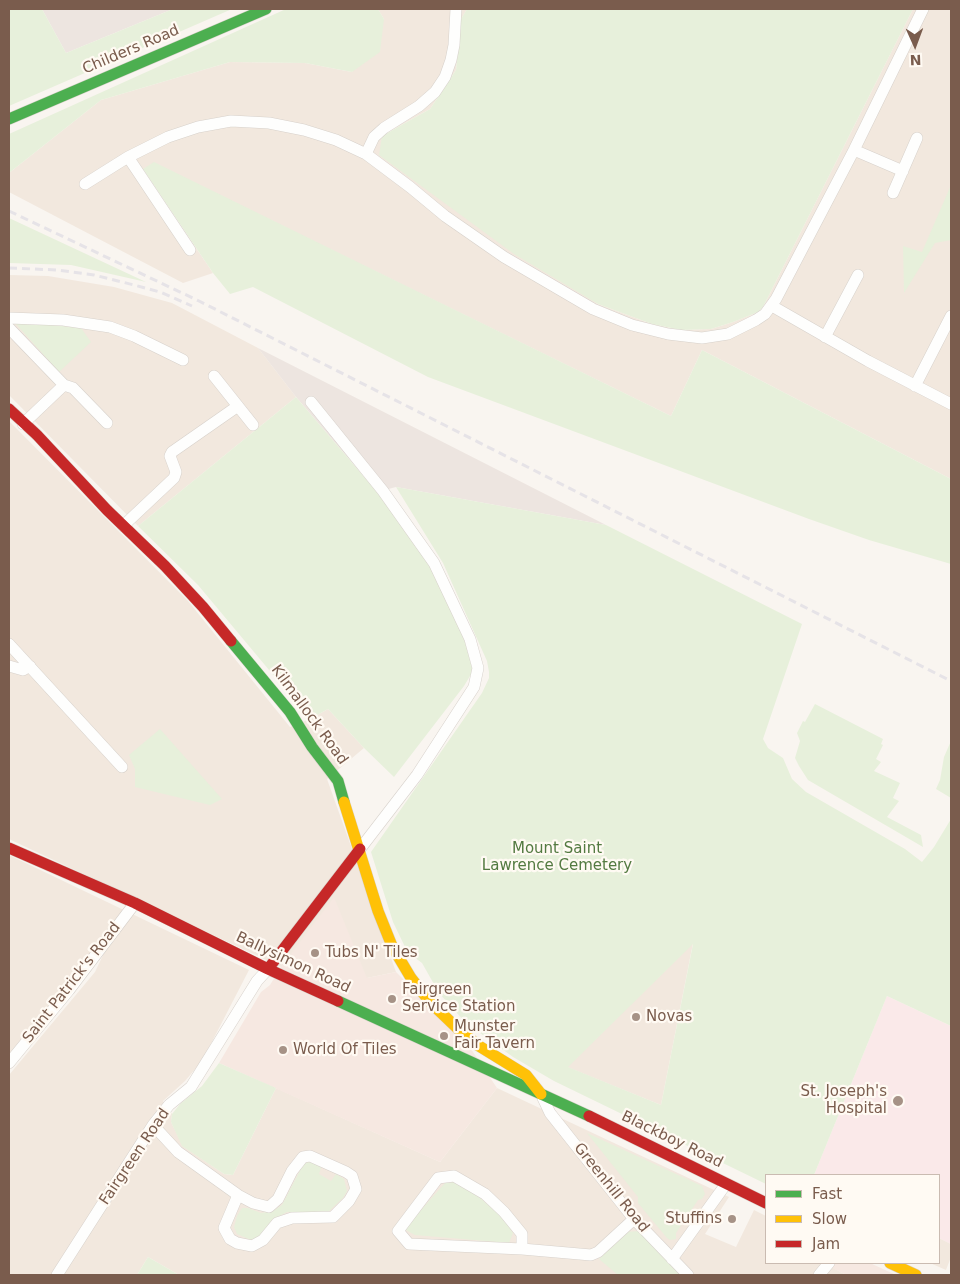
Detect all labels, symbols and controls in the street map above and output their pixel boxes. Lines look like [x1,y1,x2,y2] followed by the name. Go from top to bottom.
[890,20,940,70] north arrow
[80,22,182,78] street label: Childers Road
[909,52,922,68] text: N
[267,662,351,768] street label: Kilmallock Road
[482,840,632,875] park label: Mount Saint Lawrence Cemetery
[19,919,125,1047] street label: Saint Patrick's Road
[233,929,353,997] street label: Ballysimon Road
[325,944,418,962] place label: Tubs N' Tiles
[309,947,321,959] marker: Tubs N' Tiles
[402,981,516,1016] place label: Fairgreen Service Station
[386,993,398,1005] marker: Fairgreen Service Station
[646,1008,692,1026] place label: Novas
[630,1011,642,1023] marker: Novas
[454,1018,535,1053] place label: Munster Fair Tavern
[438,1030,450,1042] marker: Munster Fair Tavern
[293,1041,397,1059] place label: World Of Tiles
[277,1044,289,1056] marker: World Of Tiles
[800,1083,887,1118] place label: St. Joseph's Hospital
[891,1094,905,1108] marker: St. Joseph's Hospital
[96,1105,174,1209] street label: Fairgreen Road
[618,1108,726,1172] street label: Blackboy Road
[569,1140,653,1236] street label: Greenhill Road
[765,1174,940,1264] legend
[812,1185,842,1203] text: Fast
[665,1210,722,1228] place label: Stuffins
[812,1210,847,1228] text: Slow
[726,1213,738,1225] marker: Stuffins
[812,1235,840,1253] text: Jam

